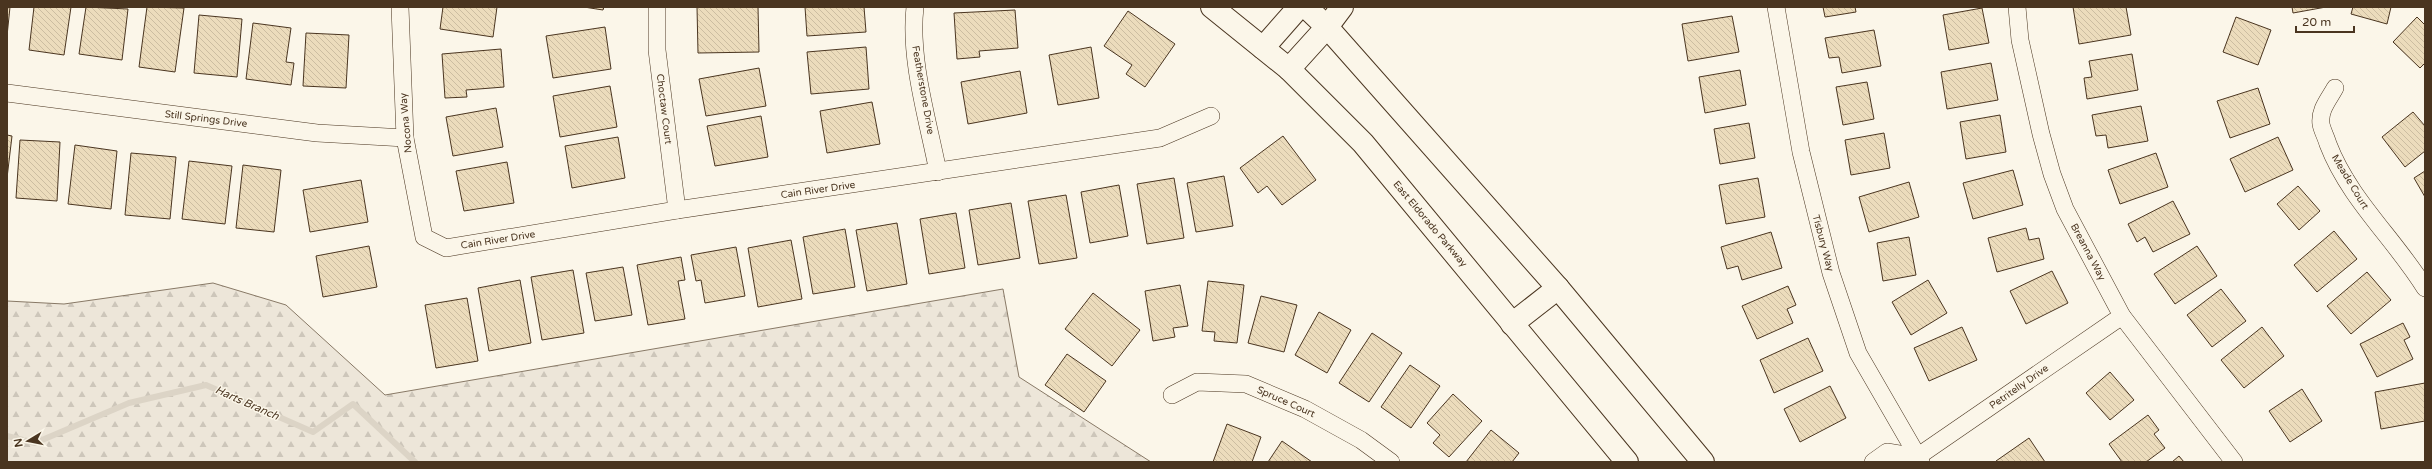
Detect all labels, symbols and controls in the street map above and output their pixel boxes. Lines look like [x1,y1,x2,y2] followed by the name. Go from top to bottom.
[2296,8,2354,34] scale bar
[2302,15,2331,29] text: 20 m
[909,45,937,136] street label: Featherstone Drive
[654,73,674,145] street label: Choctaw Court
[397,92,415,154] street label: Nocona Way
[164,108,248,130] street label: Still Springs Drive
[2329,152,2371,212] street label: Meade Court
[1390,178,1470,270] street label: East Eldorado Parkway
[780,179,856,201] street label: Cain River Drive
[1810,213,1836,273] street label: Tisbury Way
[2068,221,2108,283] street label: Breanna Way
[460,228,536,252] street label: Cain River Drive
[1987,362,2051,412] street label: Petritelly Drive
[213,383,281,423] water label: Harts Branch
[1255,384,1317,420] street label: Spruce Court
[8,421,48,461] north arrow
[11,437,26,448] text: N

